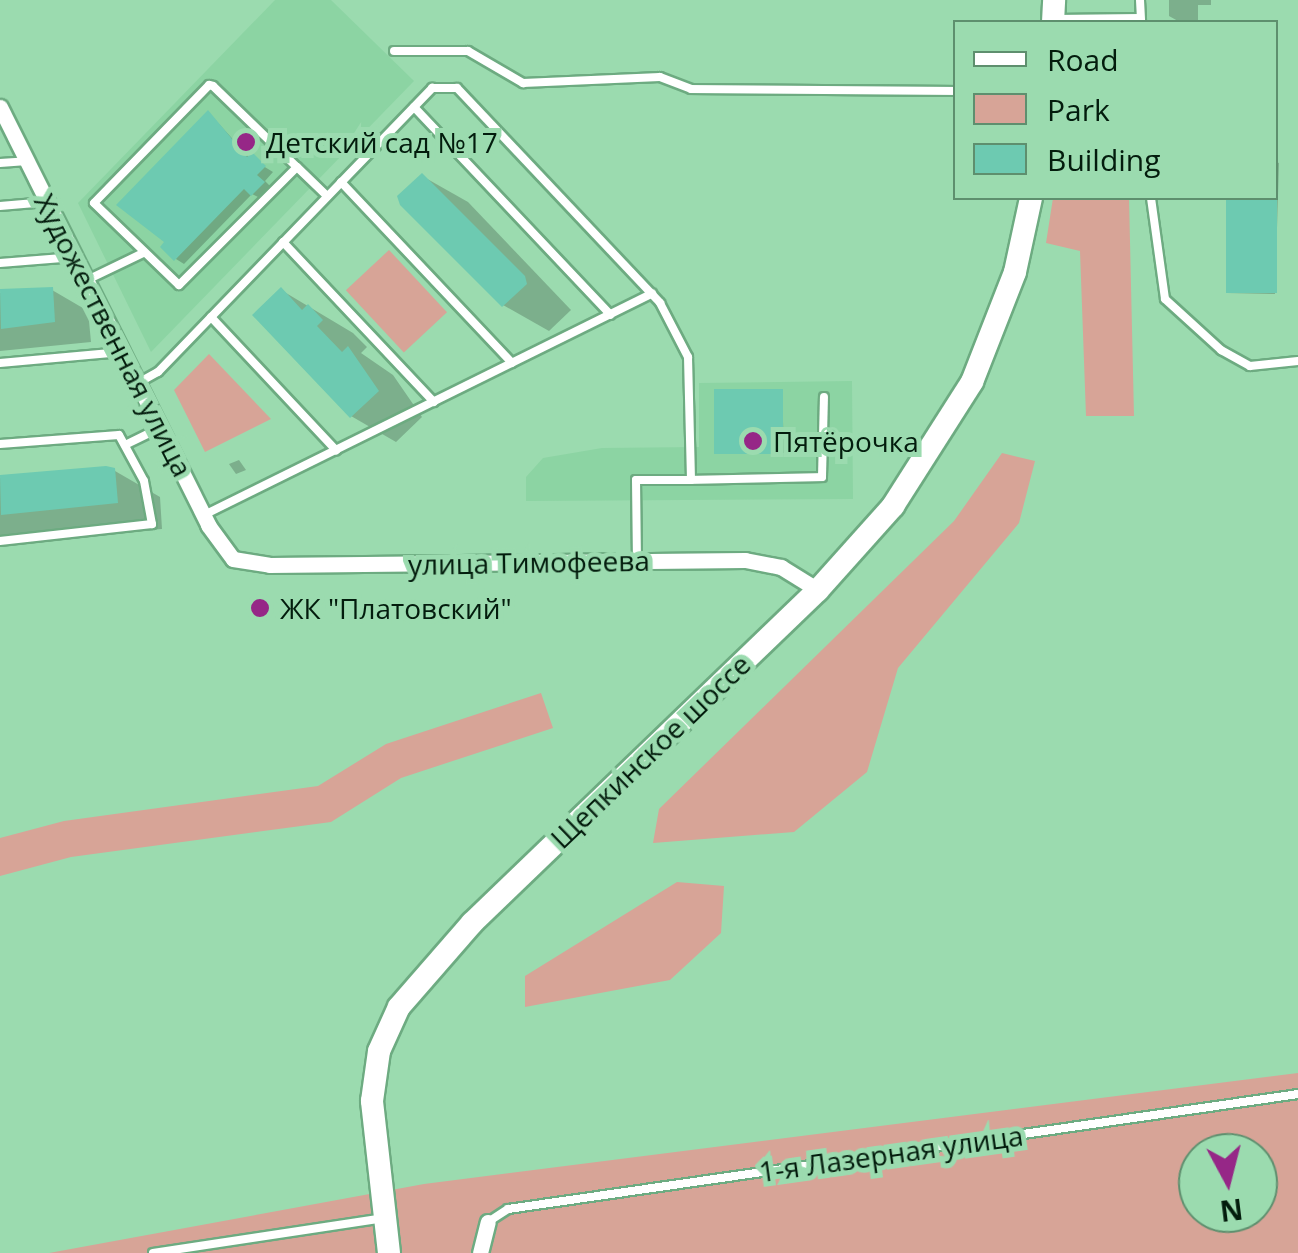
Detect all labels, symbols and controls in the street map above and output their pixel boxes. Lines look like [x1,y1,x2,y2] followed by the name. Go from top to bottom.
[953,20,1278,200] legend
[1047,39,1119,80] text: Road
[1047,89,1110,130] text: Park
[266,125,498,159] place label: Детский сад №17
[235,131,257,153] marker: Детский сад №17
[1047,139,1161,180] text: Building
[28,188,200,482] street label: Художественная улица
[773,424,919,458] place label: Пятёрочка
[742,430,764,452] marker: Пятёрочка
[408,543,650,581] street label: улица Тимофеева
[280,591,512,625] place label: ЖК "Платовский"
[249,597,271,619] marker: ЖК "Платовский"
[543,647,757,855] street label: Щепкинское шоссе
[757,1118,1025,1188] street label: 1-я Лазерная улица
[1178,1133,1278,1233] north arrow
[1218,1191,1245,1231] text: N

